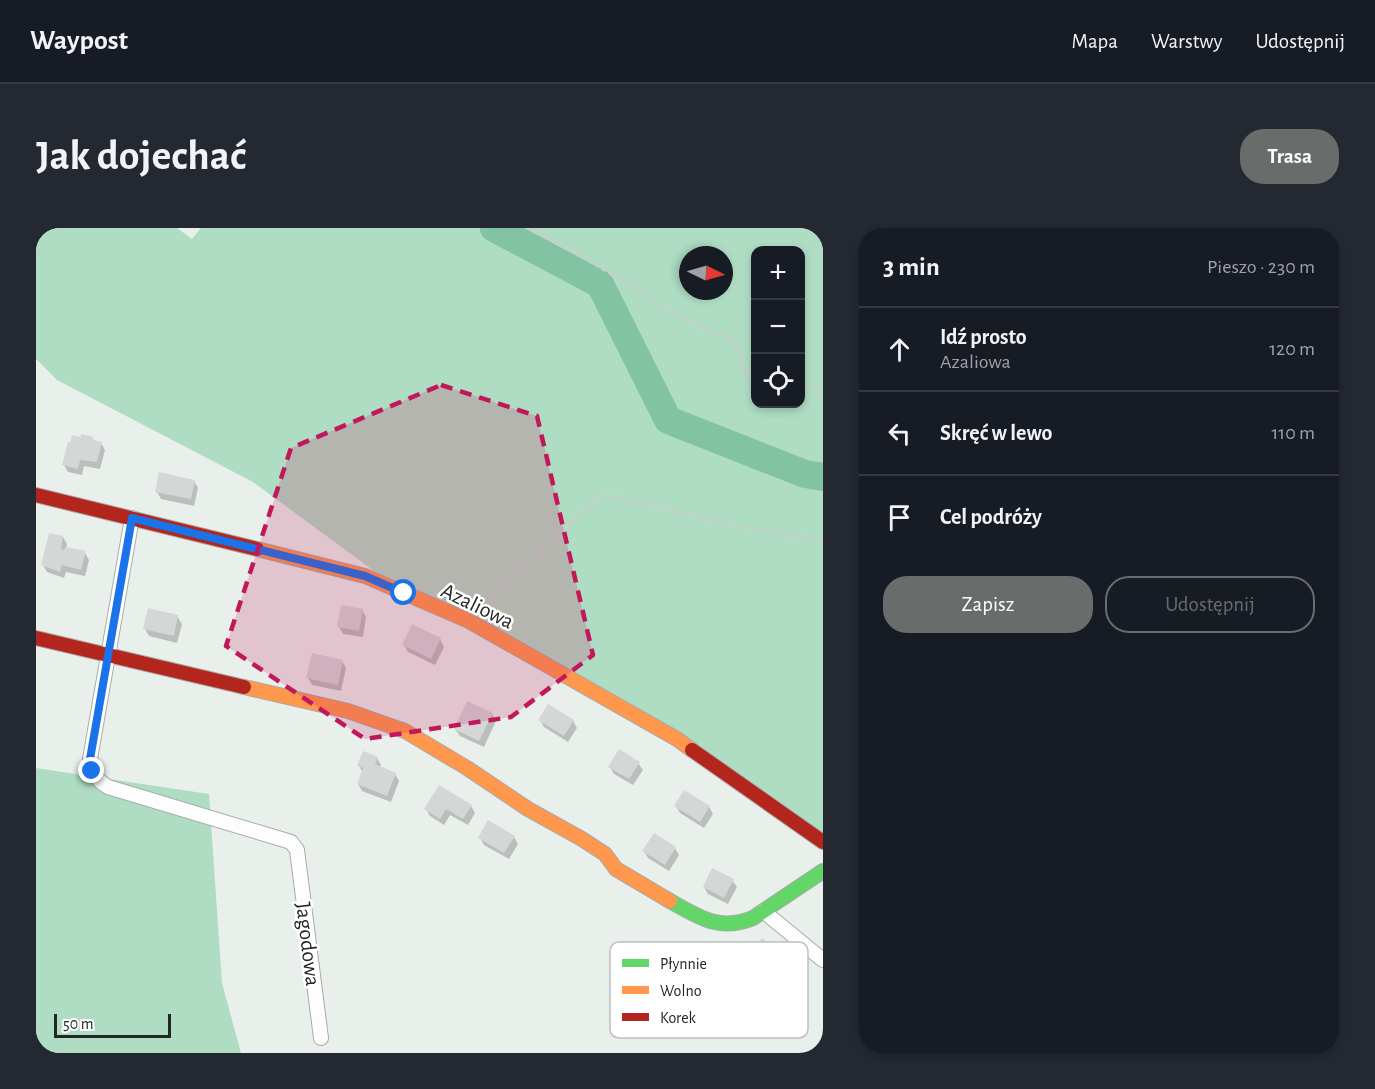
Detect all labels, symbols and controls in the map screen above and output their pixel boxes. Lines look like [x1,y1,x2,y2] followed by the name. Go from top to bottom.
[30,27,128,55] text: Waypost
[1072,31,1118,52] text: Mapa
[1151,31,1222,52] text: Warstwy
[1255,31,1345,52] text: Udostępnij
[1240,129,1339,184] button: Trasa
[36,135,246,177] text: Jak dojechać
[679,246,733,300] north arrow
[751,246,805,408] map controls
[751,246,805,300] button: +
[883,254,940,280] text: 3 min
[1207,257,1315,277] text: Pieszo · 230 m
[751,300,805,354] button: −
[940,326,1027,348] text: Idź prosto
[883,333,916,366] icon: ahead
[1269,339,1315,359] text: 120 m
[940,352,1011,372] text: Azaliowa
[751,354,805,408] button: locate
[883,417,916,450] icon: left
[940,422,1052,444] text: Skręć w lewo
[1271,423,1315,443] text: 110 m
[883,501,916,534] icon: arrive
[940,506,1042,528] text: Cel podróży
[883,576,1093,633] button: Zapisz
[1105,576,1315,633] button: Udostępnij
[390,579,416,605] route start
[438,579,517,633] street label: Azaliowa
[78,757,104,783] route end
[292,901,324,987] street label: Jagodowa
[610,942,808,1038] legend
[660,956,707,973] text: Płynnie
[660,983,702,999] text: Wolno
[660,1010,697,1026] text: Korek
[54,1011,171,1038] scale bar
[63,1016,94,1032] text: 50 m

